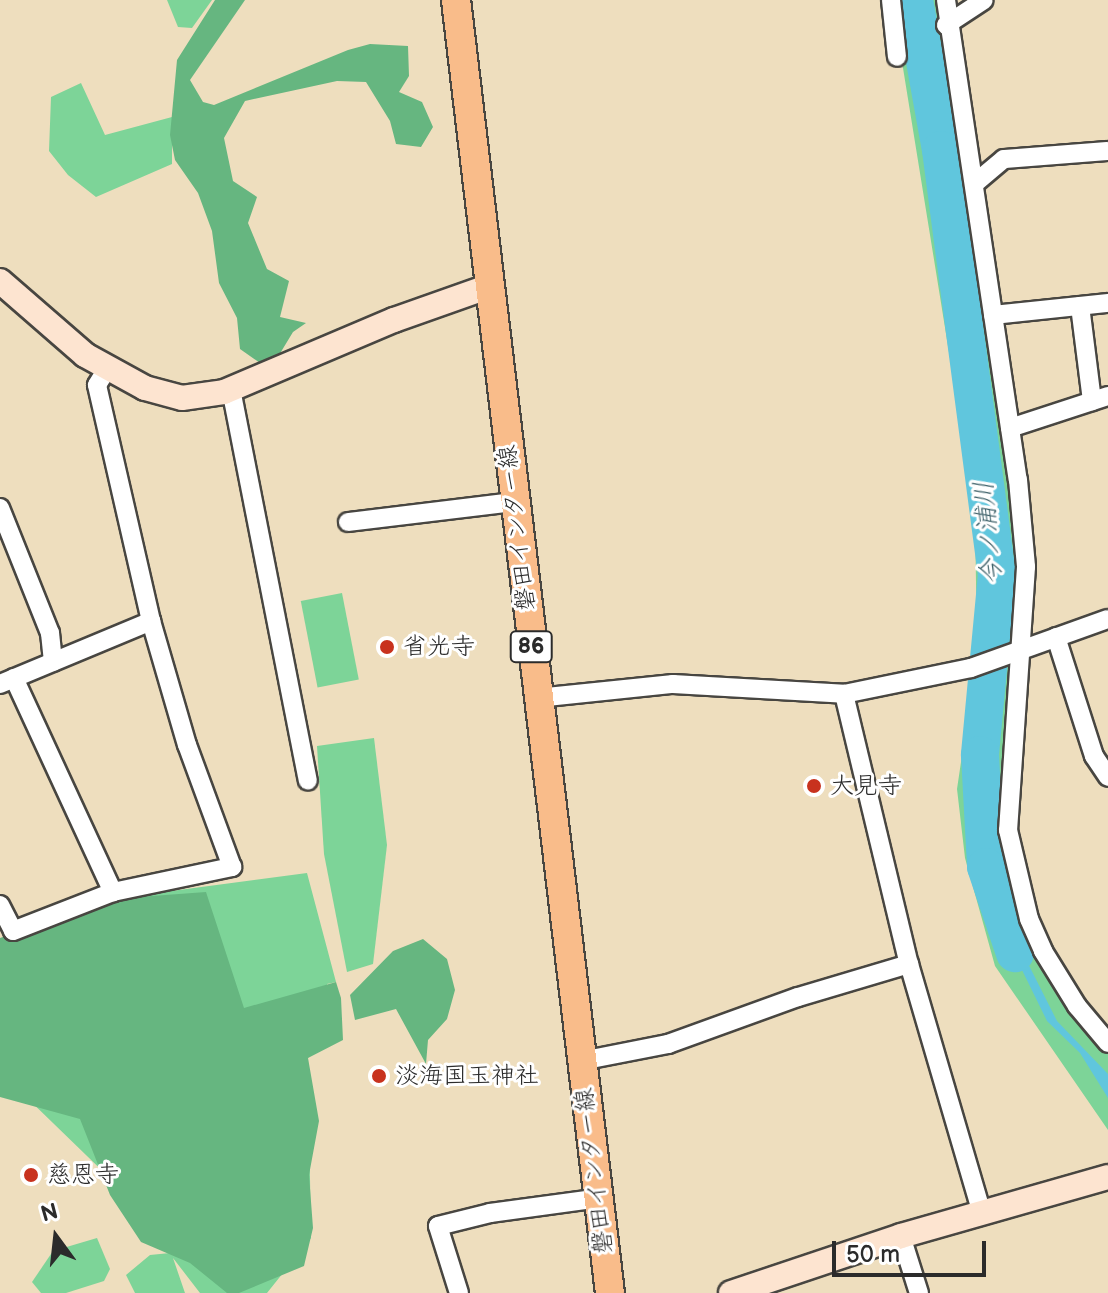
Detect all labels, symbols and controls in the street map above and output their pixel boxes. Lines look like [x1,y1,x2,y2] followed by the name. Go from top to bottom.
[492,443,542,613] street label: 磐田インター線
[969,480,1009,586] water label: 今ノ浦川
[509,629,553,665] road number: 86
[403,633,475,661] place label: 省光寺
[378,638,396,656] marker: 省光寺
[830,772,902,800] place label: 大見寺
[805,777,823,795] marker: 大見寺
[395,1062,539,1090] place label: 淡海国玉神社
[370,1067,388,1085] marker: 淡海国玉神社
[569,1086,619,1256] street label: 磐田インター線
[47,1161,119,1189] place label: 慈恩寺
[22,1166,40,1184] marker: 慈恩寺
[16,1197,96,1277] north arrow
[38,1198,61,1229] text: N
[836,1225,990,1275] scale bar
[846,1240,900,1269] text: 50 m

